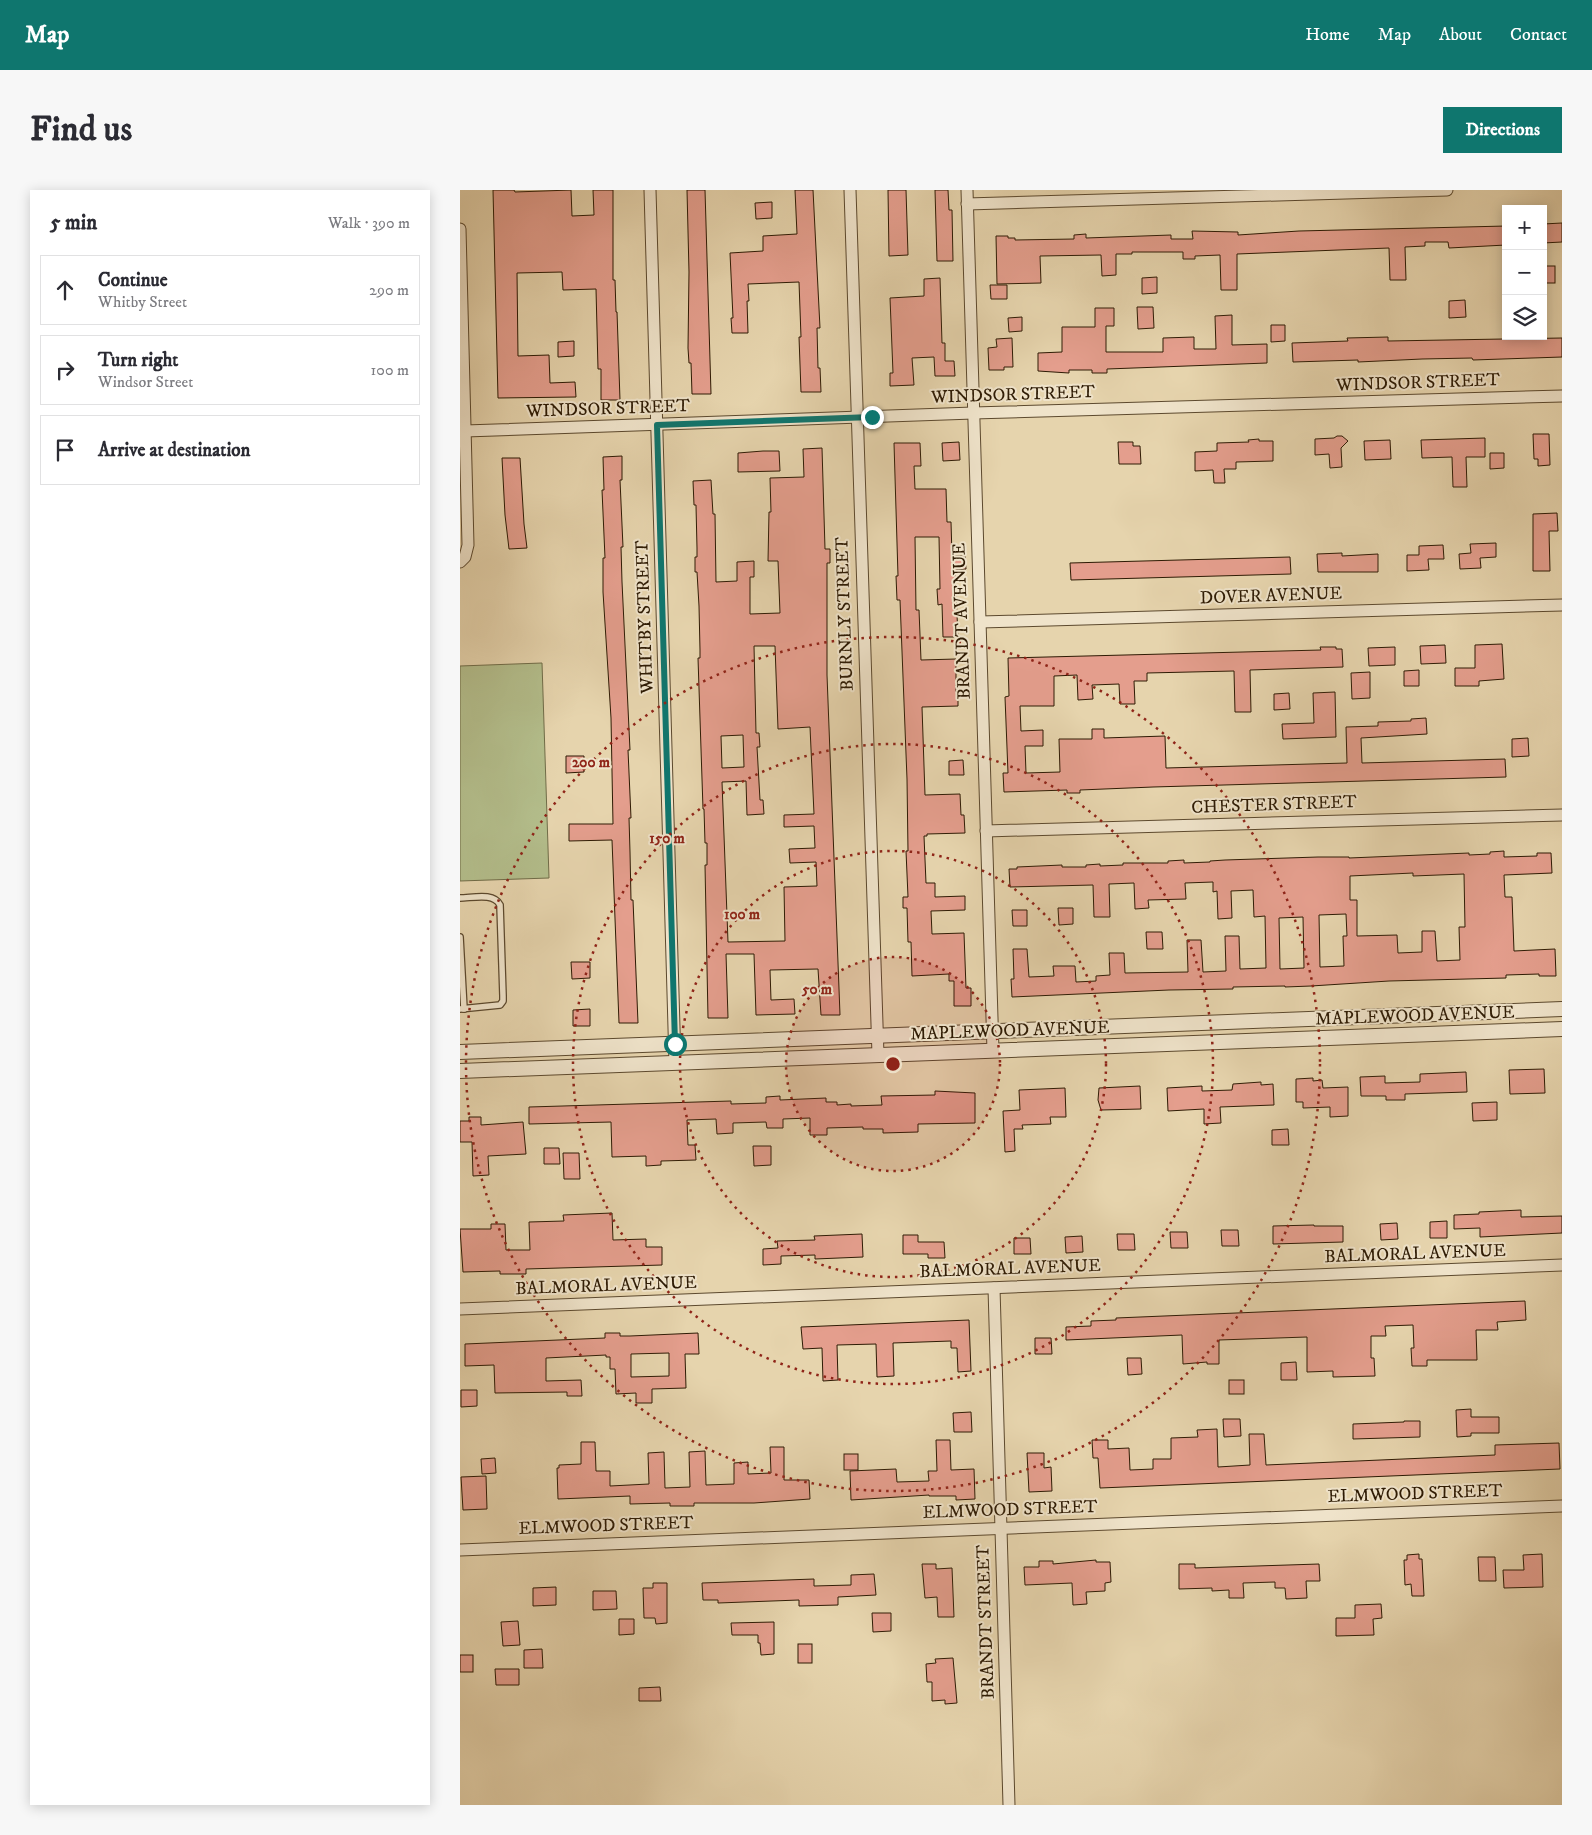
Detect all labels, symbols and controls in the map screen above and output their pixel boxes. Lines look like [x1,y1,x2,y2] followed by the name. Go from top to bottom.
[25,20,69,50] text: Map
[1305,24,1350,46] text: Home
[1378,24,1411,46] text: Map
[1439,24,1482,46] text: About
[1510,24,1567,46] text: Contact
[1443,107,1562,153] button: Directions
[30,108,132,152] text: Find us
[1502,205,1547,340] map controls
[1502,205,1547,250] button: +
[50,210,97,236] text: 5 min
[328,213,410,233] text: Walk · 390 m
[1502,250,1547,295] button: −
[98,269,168,292] text: Continue
[51,276,79,304] icon: ahead
[369,280,409,300] text: 290 m
[98,292,187,312] text: Whitby Street
[1502,295,1547,340] button: layers
[98,349,178,372] text: Turn right
[51,356,79,384] icon: right
[371,360,409,380] text: 100 m
[1335,369,1501,397] street label: WINDSOR STREET
[98,372,193,392] text: Windsor Street
[930,381,1096,409] street label: WINDSOR STREET
[525,395,691,423] street label: WINDSOR STREET
[861,406,884,429] route end
[51,436,79,464] icon: arrive
[98,439,250,462] text: Arrive at destination
[831,536,859,691] street label: BURNLY STREET
[631,540,659,695] street label: WHITBY STREET
[948,542,976,700] street label: BRANDT AVENUE
[1199,583,1343,609] street label: DOVER AVENUE
[572,753,611,772] text: 200 m
[1191,791,1358,819] street label: CHESTER STREET
[649,829,685,848] text: 150 m
[724,905,761,924] text: 100 m
[801,980,833,999] text: 50 m
[1315,1002,1515,1030] street label: MAPLEWOOD AVENUE
[910,1017,1110,1045] street label: MAPLEWOOD AVENUE
[664,1033,687,1056] route start
[884,1055,902,1073] centre of rings
[1324,1240,1506,1268] street label: BALMORAL AVENUE
[919,1255,1101,1283] street label: BALMORAL AVENUE
[515,1272,697,1300] street label: BALMORAL AVENUE
[1327,1480,1503,1508] street label: ELMWOOD STREET
[922,1496,1098,1524] street label: ELMWOOD STREET
[518,1512,694,1540] street label: ELMWOOD STREET
[972,1544,1000,1700] street label: BRANDT STREET

